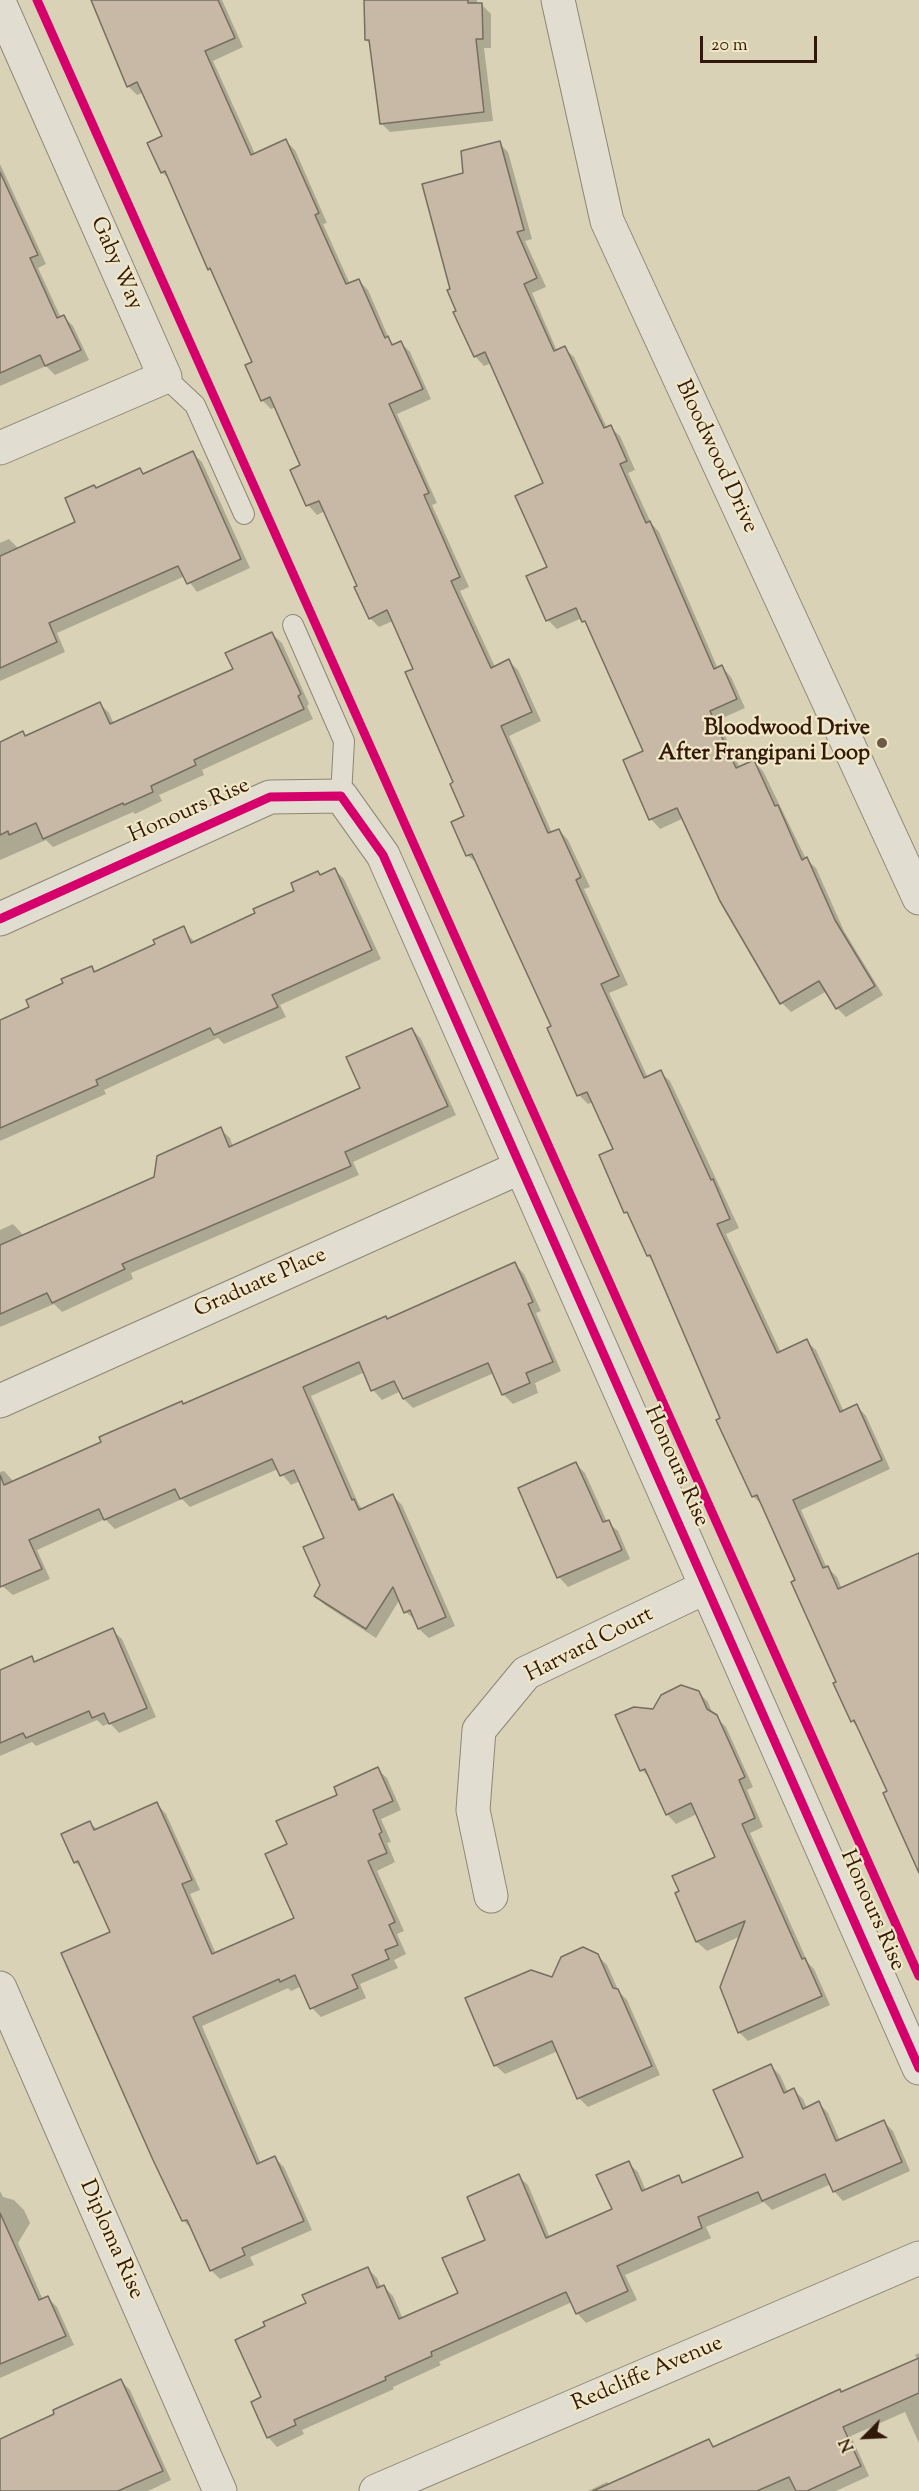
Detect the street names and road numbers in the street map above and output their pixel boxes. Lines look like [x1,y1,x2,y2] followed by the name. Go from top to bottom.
[83,213,147,315] street label: Gaby Way
[668,376,762,538] street label: Bloodwood Drive
[126,774,254,850] street label: Honours Rise
[191,1243,331,1325] street label: Graduate Place
[637,1403,713,1531] street label: Honours Rise
[522,1603,658,1689] street label: Harvard Court
[833,1847,909,1975] street label: Honours Rise
[72,2176,148,2304] street label: Diploma Rise
[569,2331,727,2419] street label: Redcliffe Avenue

